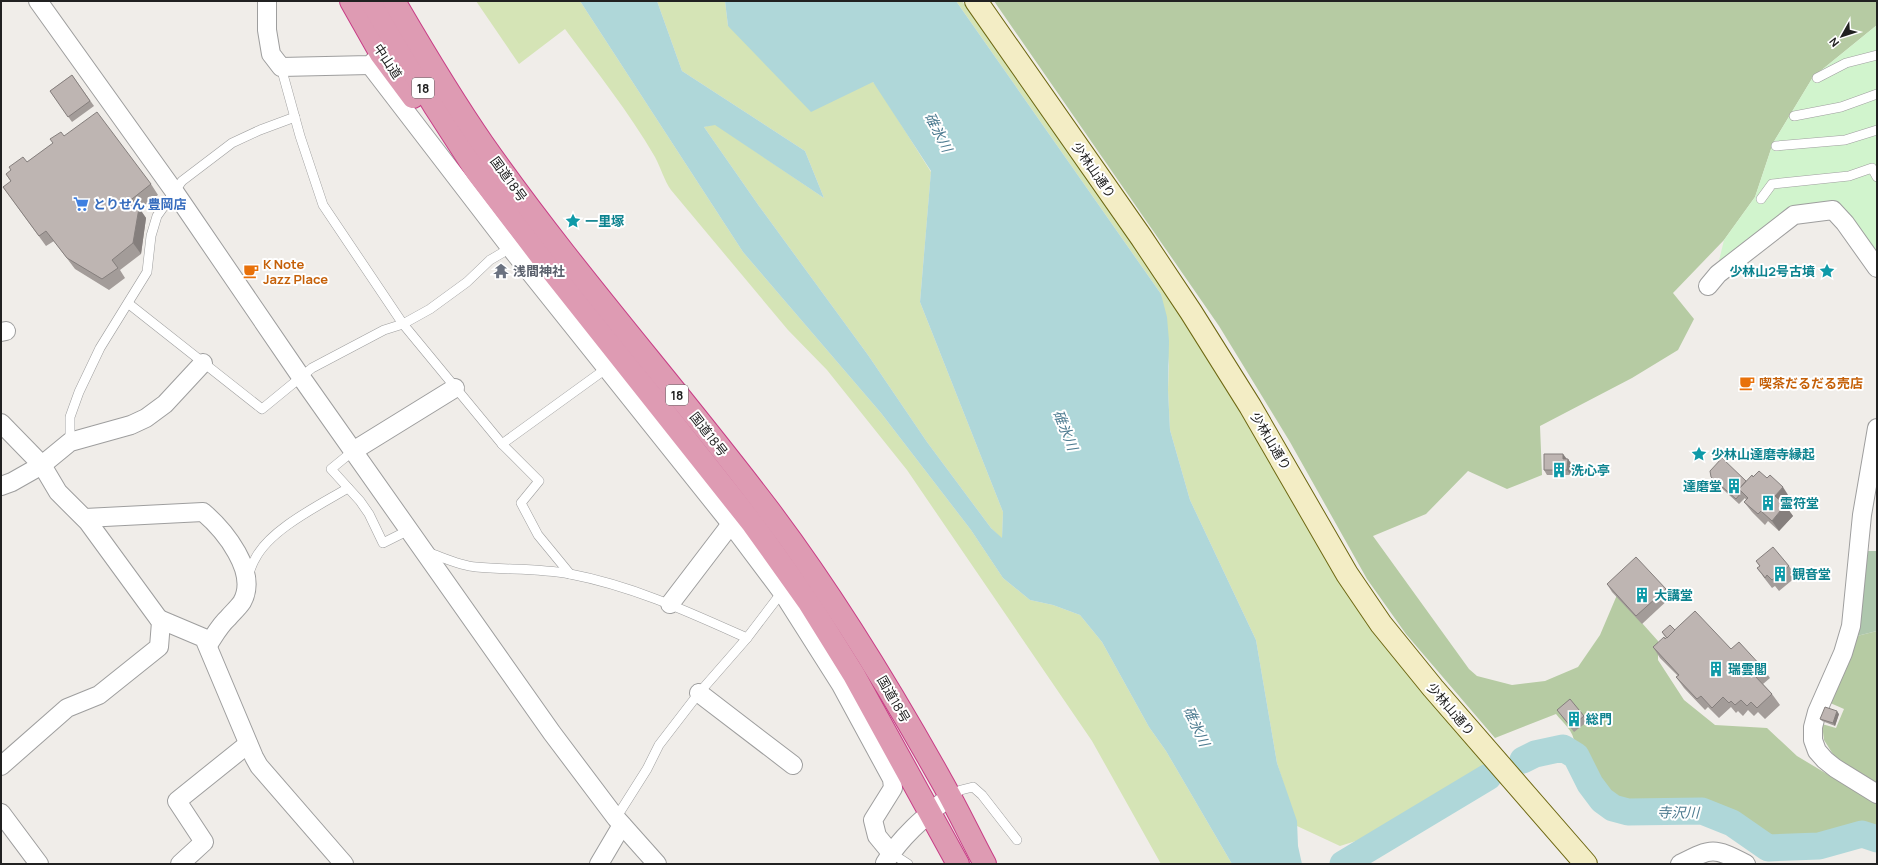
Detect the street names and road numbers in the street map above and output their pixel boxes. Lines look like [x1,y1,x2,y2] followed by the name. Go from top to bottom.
[370,40,406,82] street label: 中山道
[412,78,434,98] road number: 18
[1068,138,1120,202] street label: 少林山通り
[487,153,531,205] street label: 国道18号
[666,385,688,405] road number: 18
[686,408,732,460] street label: 国道18号
[1247,409,1295,473] street label: 少林山通り
[873,672,915,726] street label: 国道18号
[1423,679,1479,739] street label: 少林山通り

